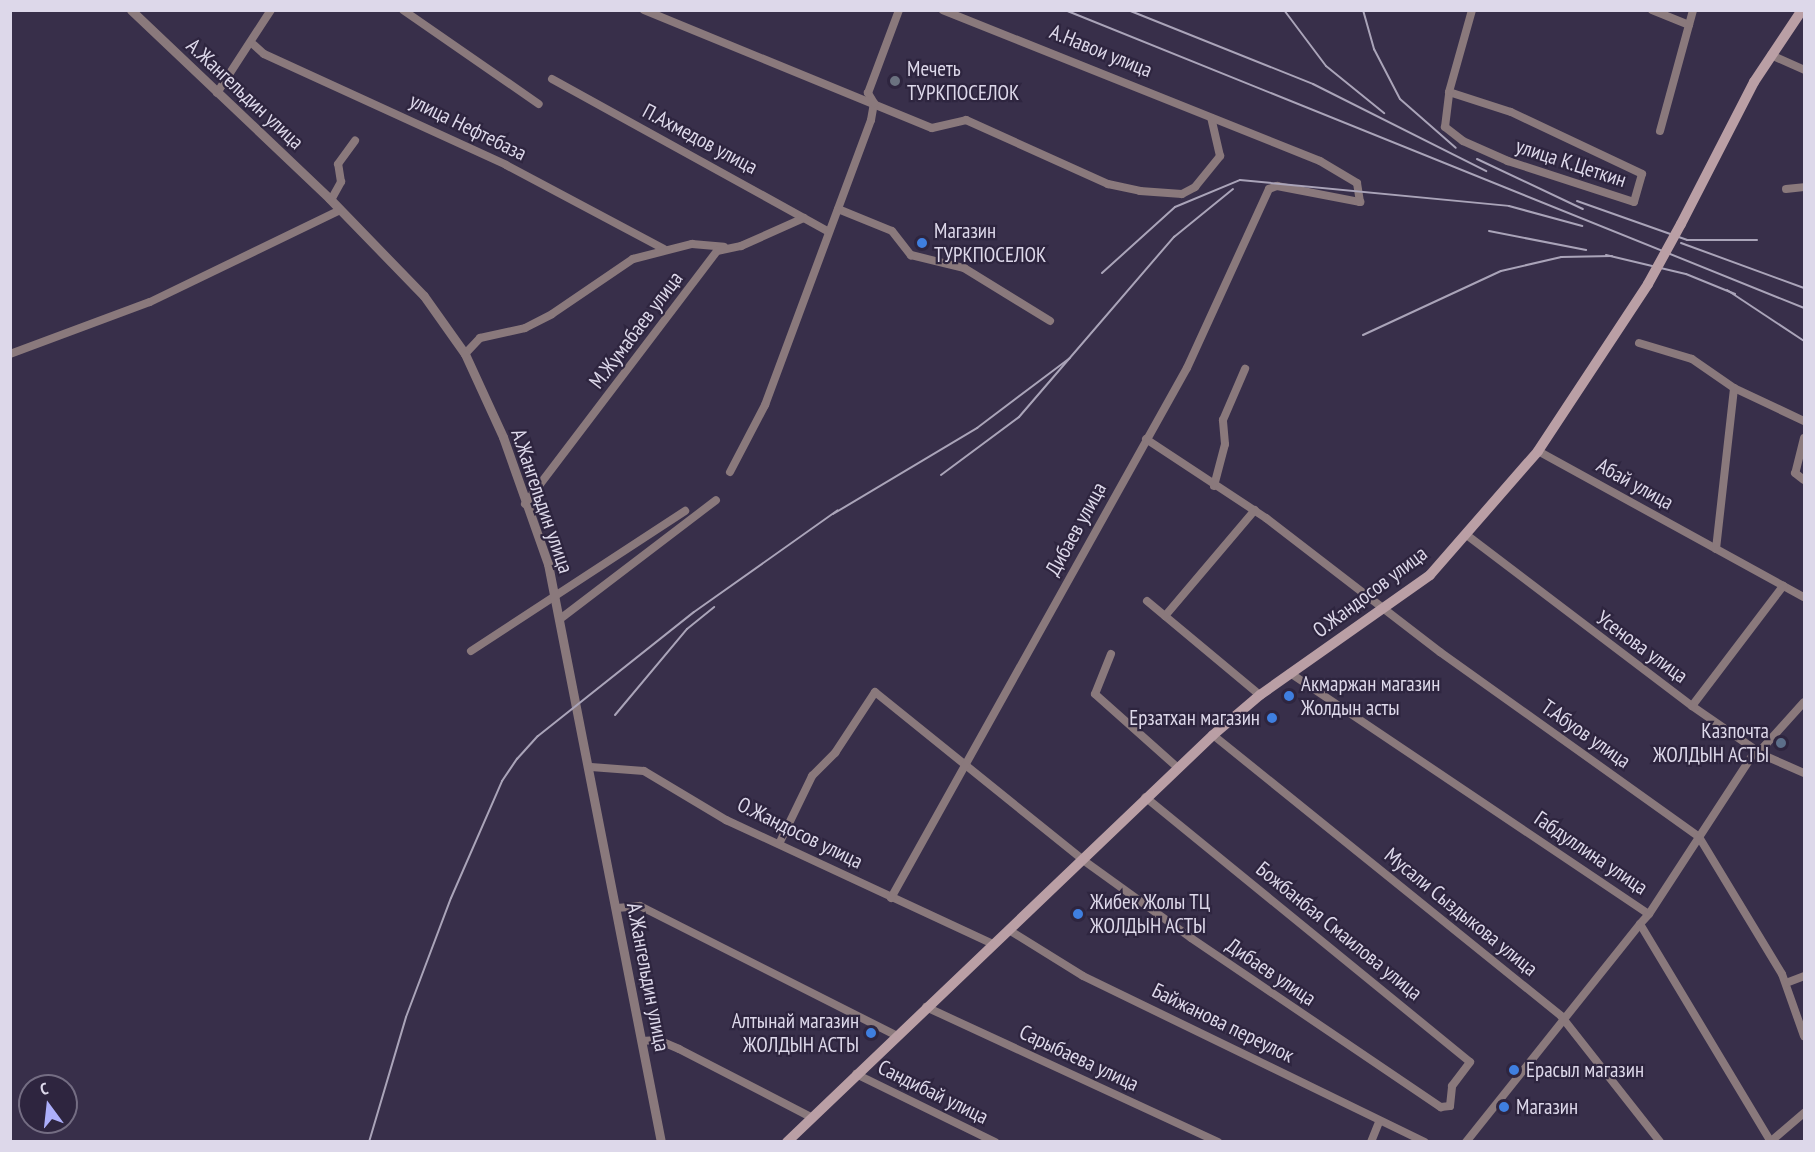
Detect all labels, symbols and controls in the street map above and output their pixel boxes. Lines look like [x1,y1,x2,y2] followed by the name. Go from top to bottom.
[1046,19,1156,83] street label: А.Навои улица
[181,33,309,155] street label: А.Жангельдин улица
[907,56,1019,106] place label: Мечеть ТУРКПОСЕЛОК
[888,74,902,88] marker: Мечеть ТУРКПОСЕЛОК
[405,88,531,166] street label: улица Нефтебаза
[638,98,762,180] street label: П.Ахмедов улица
[1513,133,1629,193] street label: улица К.Цеткин
[934,218,1046,268] place label: Магазин ТУРКПОСЕЛОК
[915,236,929,250] marker: Магазин ТУРКПОСЕЛОК
[584,266,688,394] street label: М.Жумабаев улица
[506,426,578,576] street label: А.Жангельдин улица
[1592,453,1678,515] street label: Абай улица
[1040,478,1112,580] street label: Дибаев улица
[1308,541,1432,643] street label: О.Жандосов улица
[1591,605,1693,689] street label: Усенова улица
[1301,671,1440,721] place label: Акмаржан магазин Жолдын асты
[1282,689,1296,703] marker: Акмаржан магазин Жолдын асты
[1537,694,1635,774] street label: Т.Абуов улица
[1129,705,1260,731] place label: Ерзатхан магазин
[1265,711,1279,725] marker: Ерзатхан магазин
[1652,718,1769,768] place label: Казпочта ЖОЛДЫН АСТЫ
[1774,736,1788,750] marker: Казпочта ЖОЛДЫН АСТЫ
[733,792,867,874] street label: О.Жандосов улица
[1530,806,1652,900] street label: Габдуллина улица
[1379,843,1543,981] street label: Мусали Сыздыкова улица
[1251,856,1427,1006] street label: Божбанбая Смаилова улица
[1090,889,1211,939] place label: Жибек Жолы ТЦ ЖОЛДЫН АСТЫ
[621,900,675,1054] street label: А.Жангельдин улица
[1071,907,1085,921] marker: Жибек Жолы ТЦ ЖОЛДЫН АСТЫ
[1221,933,1321,1011] street label: Дибаев улица
[1148,978,1298,1068] street label: Байжанова переулок
[732,1008,859,1058] place label: Алтынай магазин ЖОЛДЫН АСТЫ
[1015,1019,1143,1097] street label: Сарыбаева улица
[864,1026,878,1040] marker: Алтынай магазин ЖОЛДЫН АСТЫ
[874,1054,992,1130] street label: Сандибай улица
[1526,1057,1644,1083] place label: Ерасыл магазин
[1507,1063,1521,1077] marker: Ерасыл магазин
[18,1074,78,1134] north arrow
[38,1078,50,1099] text: С
[1516,1094,1578,1120] place label: Магазин
[1497,1100,1511,1114] marker: Магазин

